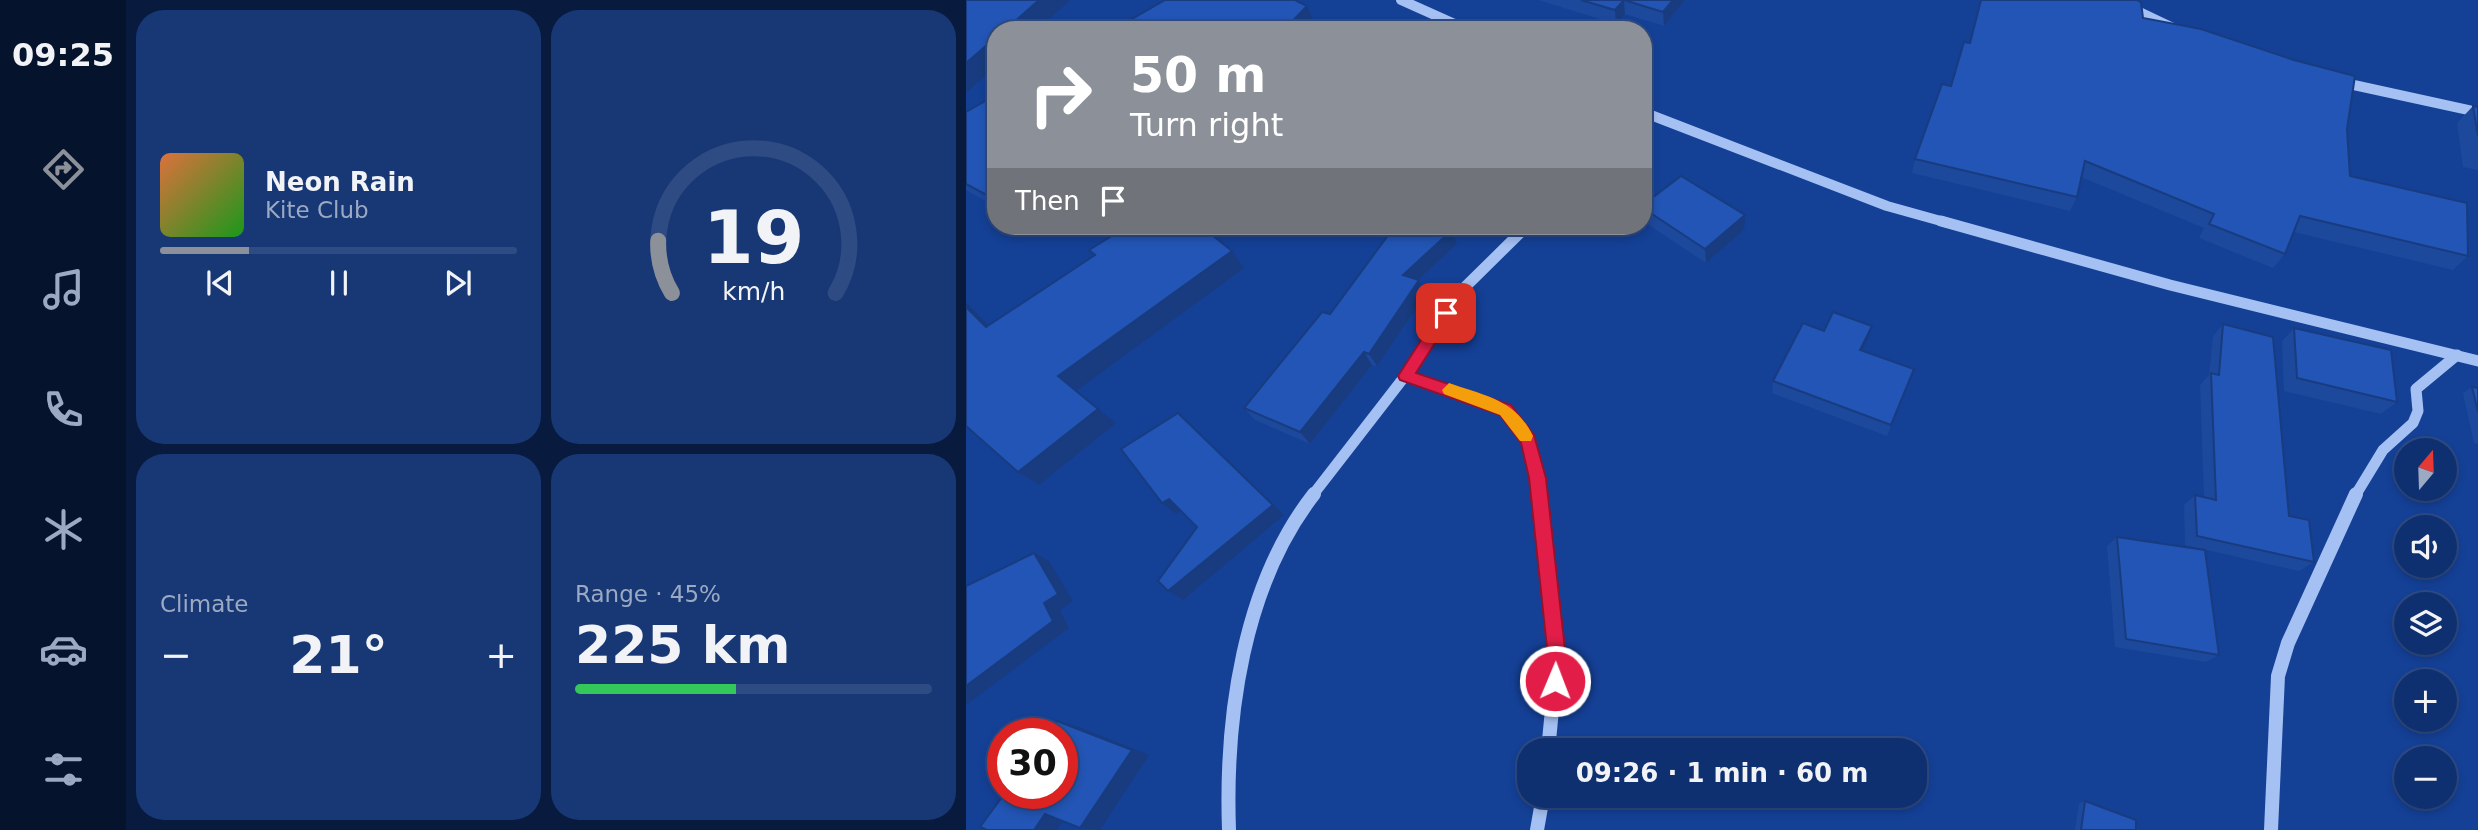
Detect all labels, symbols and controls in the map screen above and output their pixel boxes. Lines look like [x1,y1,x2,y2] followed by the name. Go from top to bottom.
[12,36,114,74] text: 09:25
[1130,47,1266,104] text: 50 m
[1015,49,1106,140] icon: right
[1130,106,1283,144] text: Turn right
[39,145,88,194] icon: directions
[265,167,415,197] text: Neon Rain
[1094,182,1132,220] icon: arrive
[1015,186,1080,216] text: Then
[703,196,804,281] text: 19
[265,197,369,223] text: Kite Club
[201,264,239,302] icon: previous
[320,264,358,302] icon: pause
[439,264,477,302] icon: next
[39,265,88,314] icon: music
[722,277,785,306] text: km/h
[1416,283,1476,343] pin
[1427,294,1465,332] icon: arrive
[39,385,88,434] icon: phone
[2394,438,2457,500] north arrow
[2394,438,2457,809] map controls
[39,505,88,554] icon: climate
[2394,515,2457,578] button: sound
[575,581,721,607] text: Range · 45%
[160,591,249,617] text: Climate
[2394,592,2457,655] button: layers
[575,615,790,675] text: 225 km
[39,625,88,674] icon: car
[289,625,388,685] text: 21°
[160,633,192,677] text: −
[485,633,517,677] text: +
[1518,644,1592,718] position arrow
[2394,669,2457,732] button: +
[987,718,1078,809] speed limit sign: 30
[39,745,88,794] icon: filters
[2394,746,2457,809] button: −
[1576,758,1868,788] text: 09:26 · 1 min · 60 m

